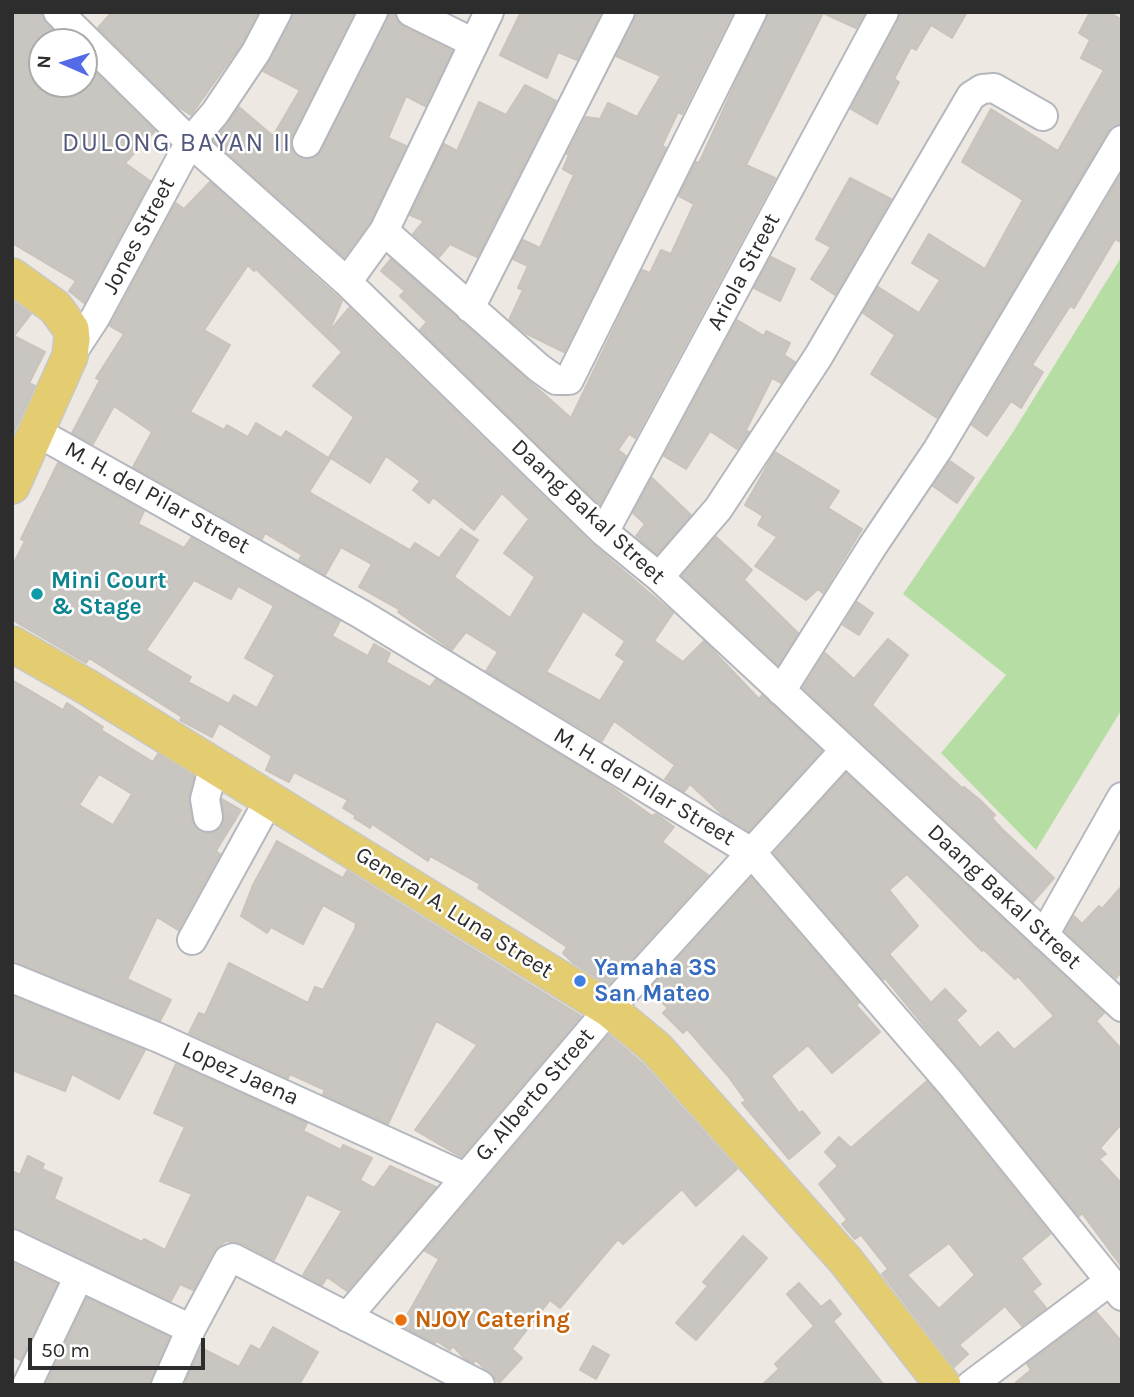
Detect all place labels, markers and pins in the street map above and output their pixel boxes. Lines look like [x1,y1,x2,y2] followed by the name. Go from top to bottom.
[51,567,166,621] place label: Mini Court & Stage
[29,586,45,602] marker: Mini Court & Stage
[594,954,717,1008] place label: Yamaha 3S San Mateo
[572,973,588,989] marker: Yamaha 3S San Mateo
[415,1306,570,1334] place label: NJOY Catering
[393,1312,409,1328] marker: NJOY Catering

